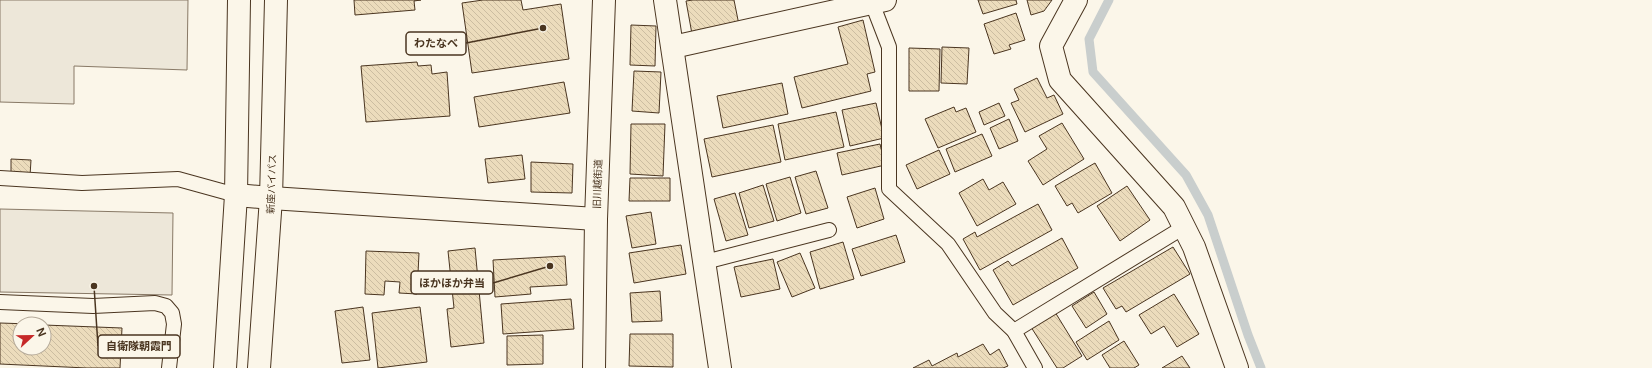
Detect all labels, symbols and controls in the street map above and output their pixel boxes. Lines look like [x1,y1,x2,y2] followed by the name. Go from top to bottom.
[406,32,466,55] callout: わたなべ
[414,36,458,50] text: わたなべ
[264,154,278,214] street label: 新座バイパス
[590,159,604,209] street label: 旧川越街道
[411,271,493,294] callout: ほかほか弁当
[419,276,485,290] text: ほかほか弁当
[12,316,52,356] north arrow
[33,326,49,339] text: N
[98,335,180,358] callout: 自衛隊朝霞門
[106,339,172,353] text: 自衛隊朝霞門

